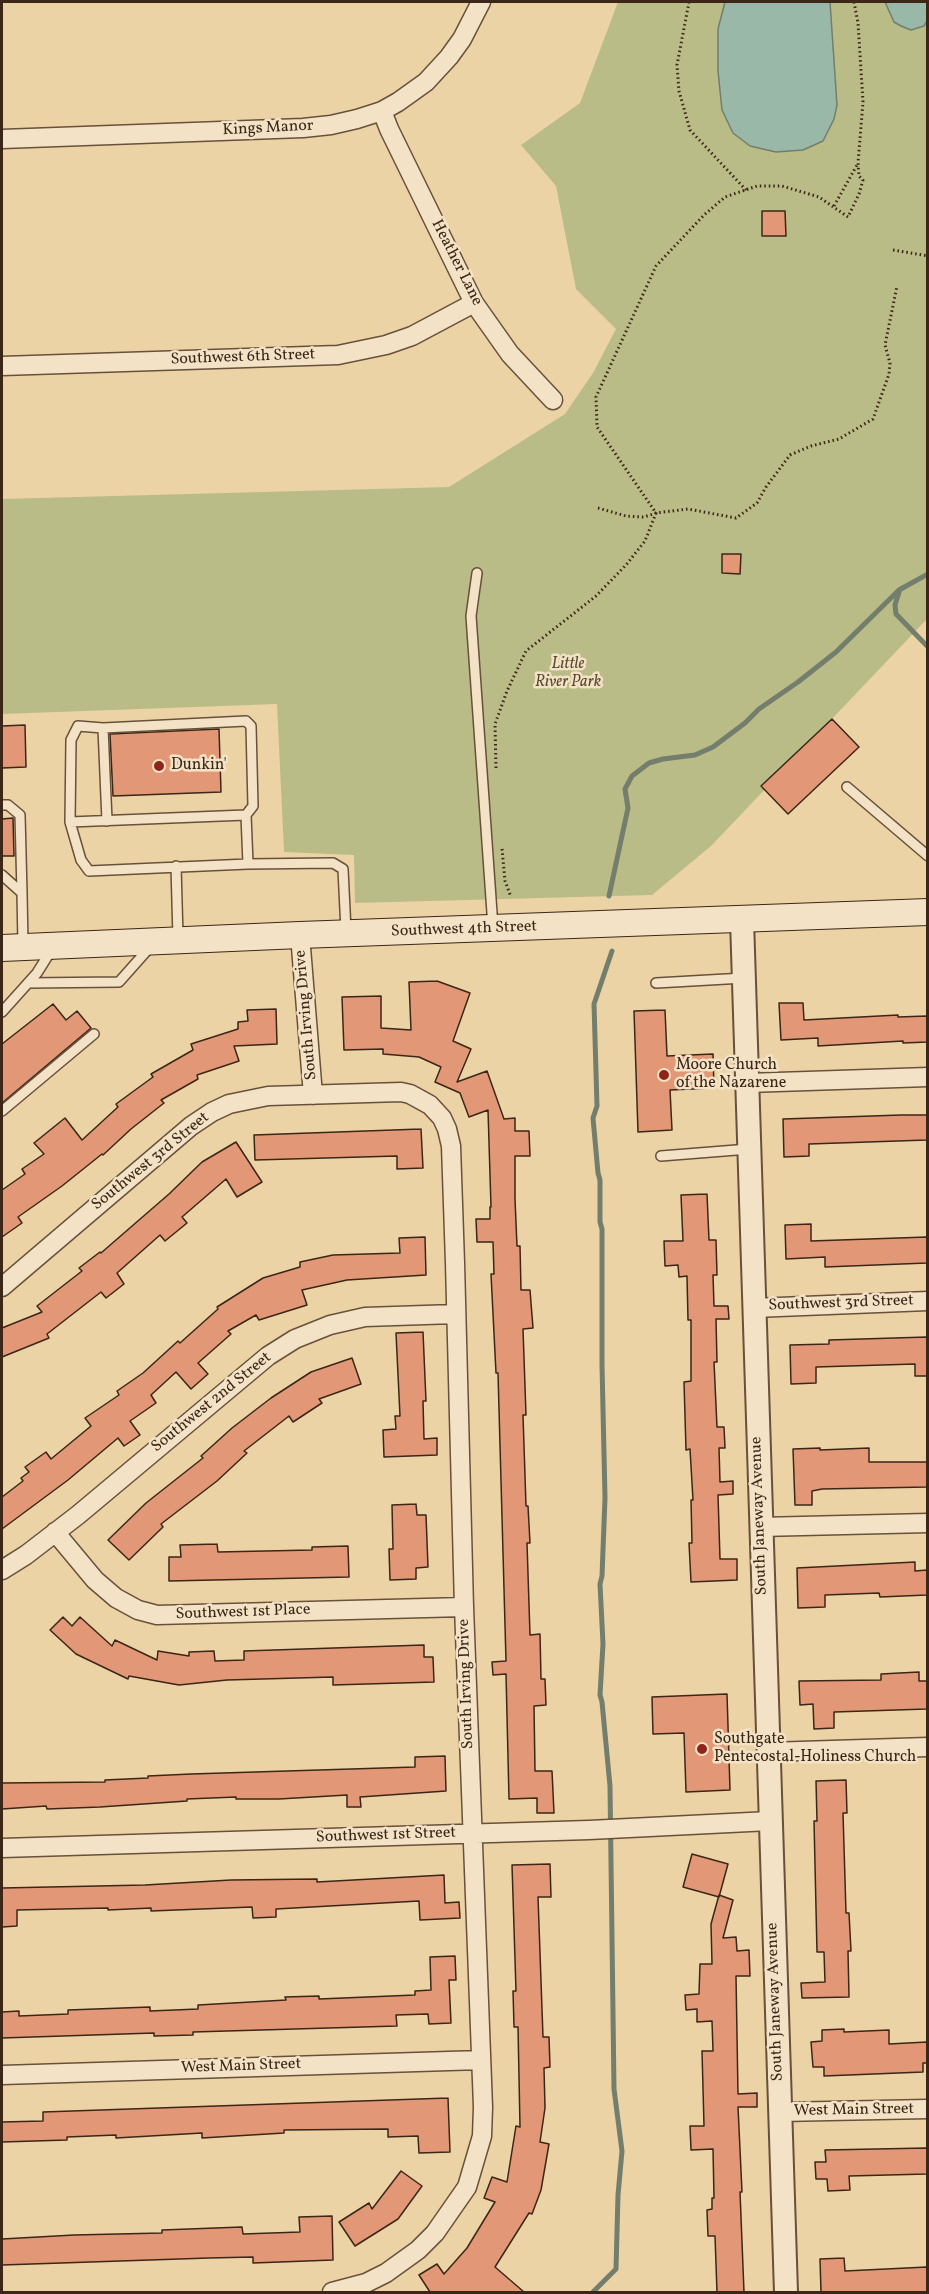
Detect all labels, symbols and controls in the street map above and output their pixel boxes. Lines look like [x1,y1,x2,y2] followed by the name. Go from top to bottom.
[222,117,314,141] street label: Kings Manor
[426,217,486,309] street label: Heather Lane
[170,346,316,370] street label: Southwest 6th Street
[535,655,601,693] park label: Little River Park
[171,756,227,776] place label: Dunkin'
[152,759,166,773] marker: Dunkin'
[391,918,537,942] street label: Southwest 4th Street
[292,949,322,1081] street label: South Irving Drive
[676,1056,786,1094] place label: Moore Church of the Nazarene
[657,1068,671,1082] marker: Moore Church of the Nazarene
[88,1109,214,1215] street label: Southwest 3rd Street
[768,1292,914,1316] street label: Southwest 3rd Street
[148,1349,276,1457] street label: Southwest 2nd Street
[748,1436,772,1596] street label: South Janeway Avenue
[175,1601,311,1625] street label: Southwest 1st Place
[455,1619,479,1749] street label: South Irving Drive
[714,1730,916,1768] place label: Southgate Pentecostal-Holiness Church
[695,1742,709,1756] marker: Southgate Pentecostal-Holiness Church
[316,1824,456,1848] street label: Southwest 1st Street
[764,1922,788,2082] street label: South Janeway Avenue
[181,2055,301,2079] street label: West Main Street
[794,2100,914,2122] street label: West Main Street

